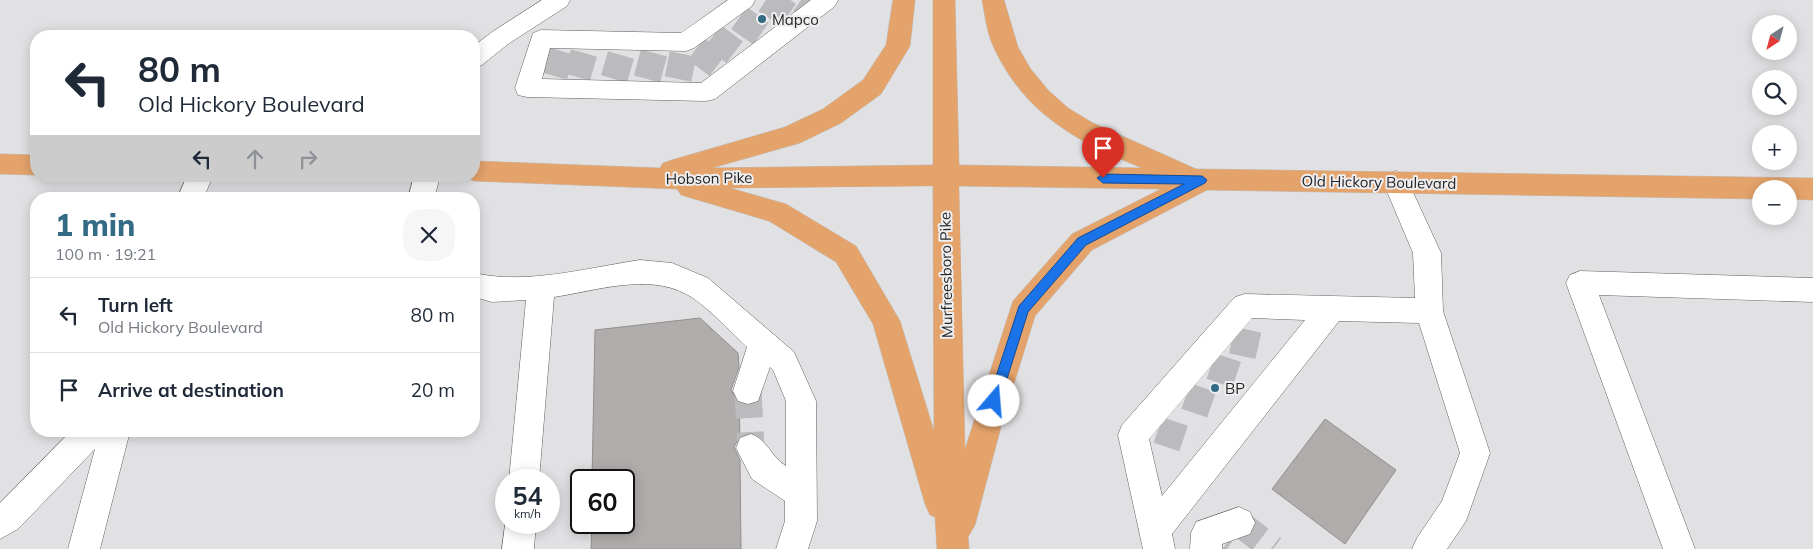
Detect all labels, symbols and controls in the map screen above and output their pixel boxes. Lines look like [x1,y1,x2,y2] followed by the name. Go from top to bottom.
[772,10,819,29] place label: Mapco
[756,13,768,25] marker: Mapco
[1752,15,1798,60] north arrow
[1752,15,1797,225] map controls
[138,47,221,91] text: 80 m
[55,50,120,115] icon: left
[1752,70,1797,115] button: search
[138,90,365,118] text: Old Hickory Boulevard
[1752,125,1797,170] button: +
[1082,127,1124,178] pin
[1089,134,1117,162] icon: arrive
[188,145,216,173] icon: left
[241,145,269,173] icon: ahead
[294,145,322,173] icon: right
[665,168,753,188] street label: Hobson Pike
[1302,171,1456,193] street label: Old Hickory Boulevard
[1752,180,1797,225] button: −
[55,206,135,244] text: 1 min
[403,209,455,261] button: close
[935,212,957,338] street label: Murfreesboro Pike
[55,244,156,264] text: 100 m · 19:21
[98,293,173,317] text: Turn left
[55,301,83,329] icon: left
[411,303,455,327] text: 80 m
[98,317,263,337] text: Old Hickory Boulevard
[967,374,1019,426] position arrow
[55,376,83,404] icon: arrive
[98,378,284,402] text: Arrive at destination
[411,378,455,402] text: 20 m
[1225,379,1245,398] place label: BP
[1209,382,1221,394] marker: BP
[570,469,635,534] speed limit sign: 60
[512,480,543,511] text: 54
[514,506,541,521] text: km/h

